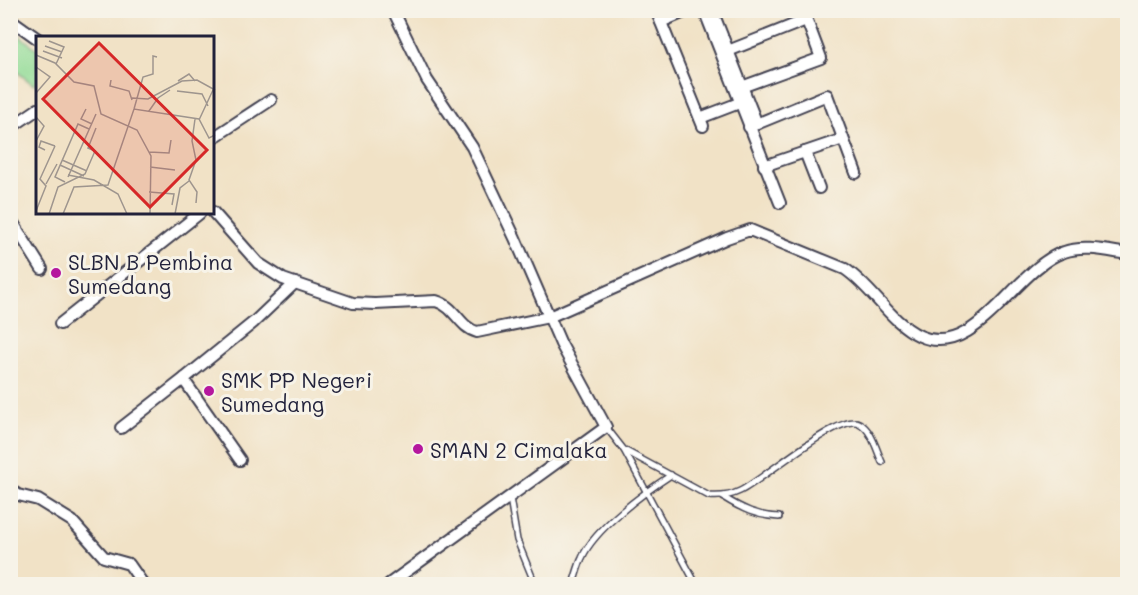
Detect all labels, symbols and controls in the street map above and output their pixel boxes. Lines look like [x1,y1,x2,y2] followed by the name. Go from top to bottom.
[36,36,214,214] inset map
[68,248,233,299] place label: SLBN B Pembina Sumedang
[49,266,63,280] marker: SLBN B Pembina Sumedang
[221,366,372,417] place label: SMK PP Negeri Sumedang
[202,384,216,398] marker: SMK PP Negeri Sumedang
[430,436,608,463] place label: SMAN 2 Cimalaka
[411,442,425,456] marker: SMAN 2 Cimalaka

